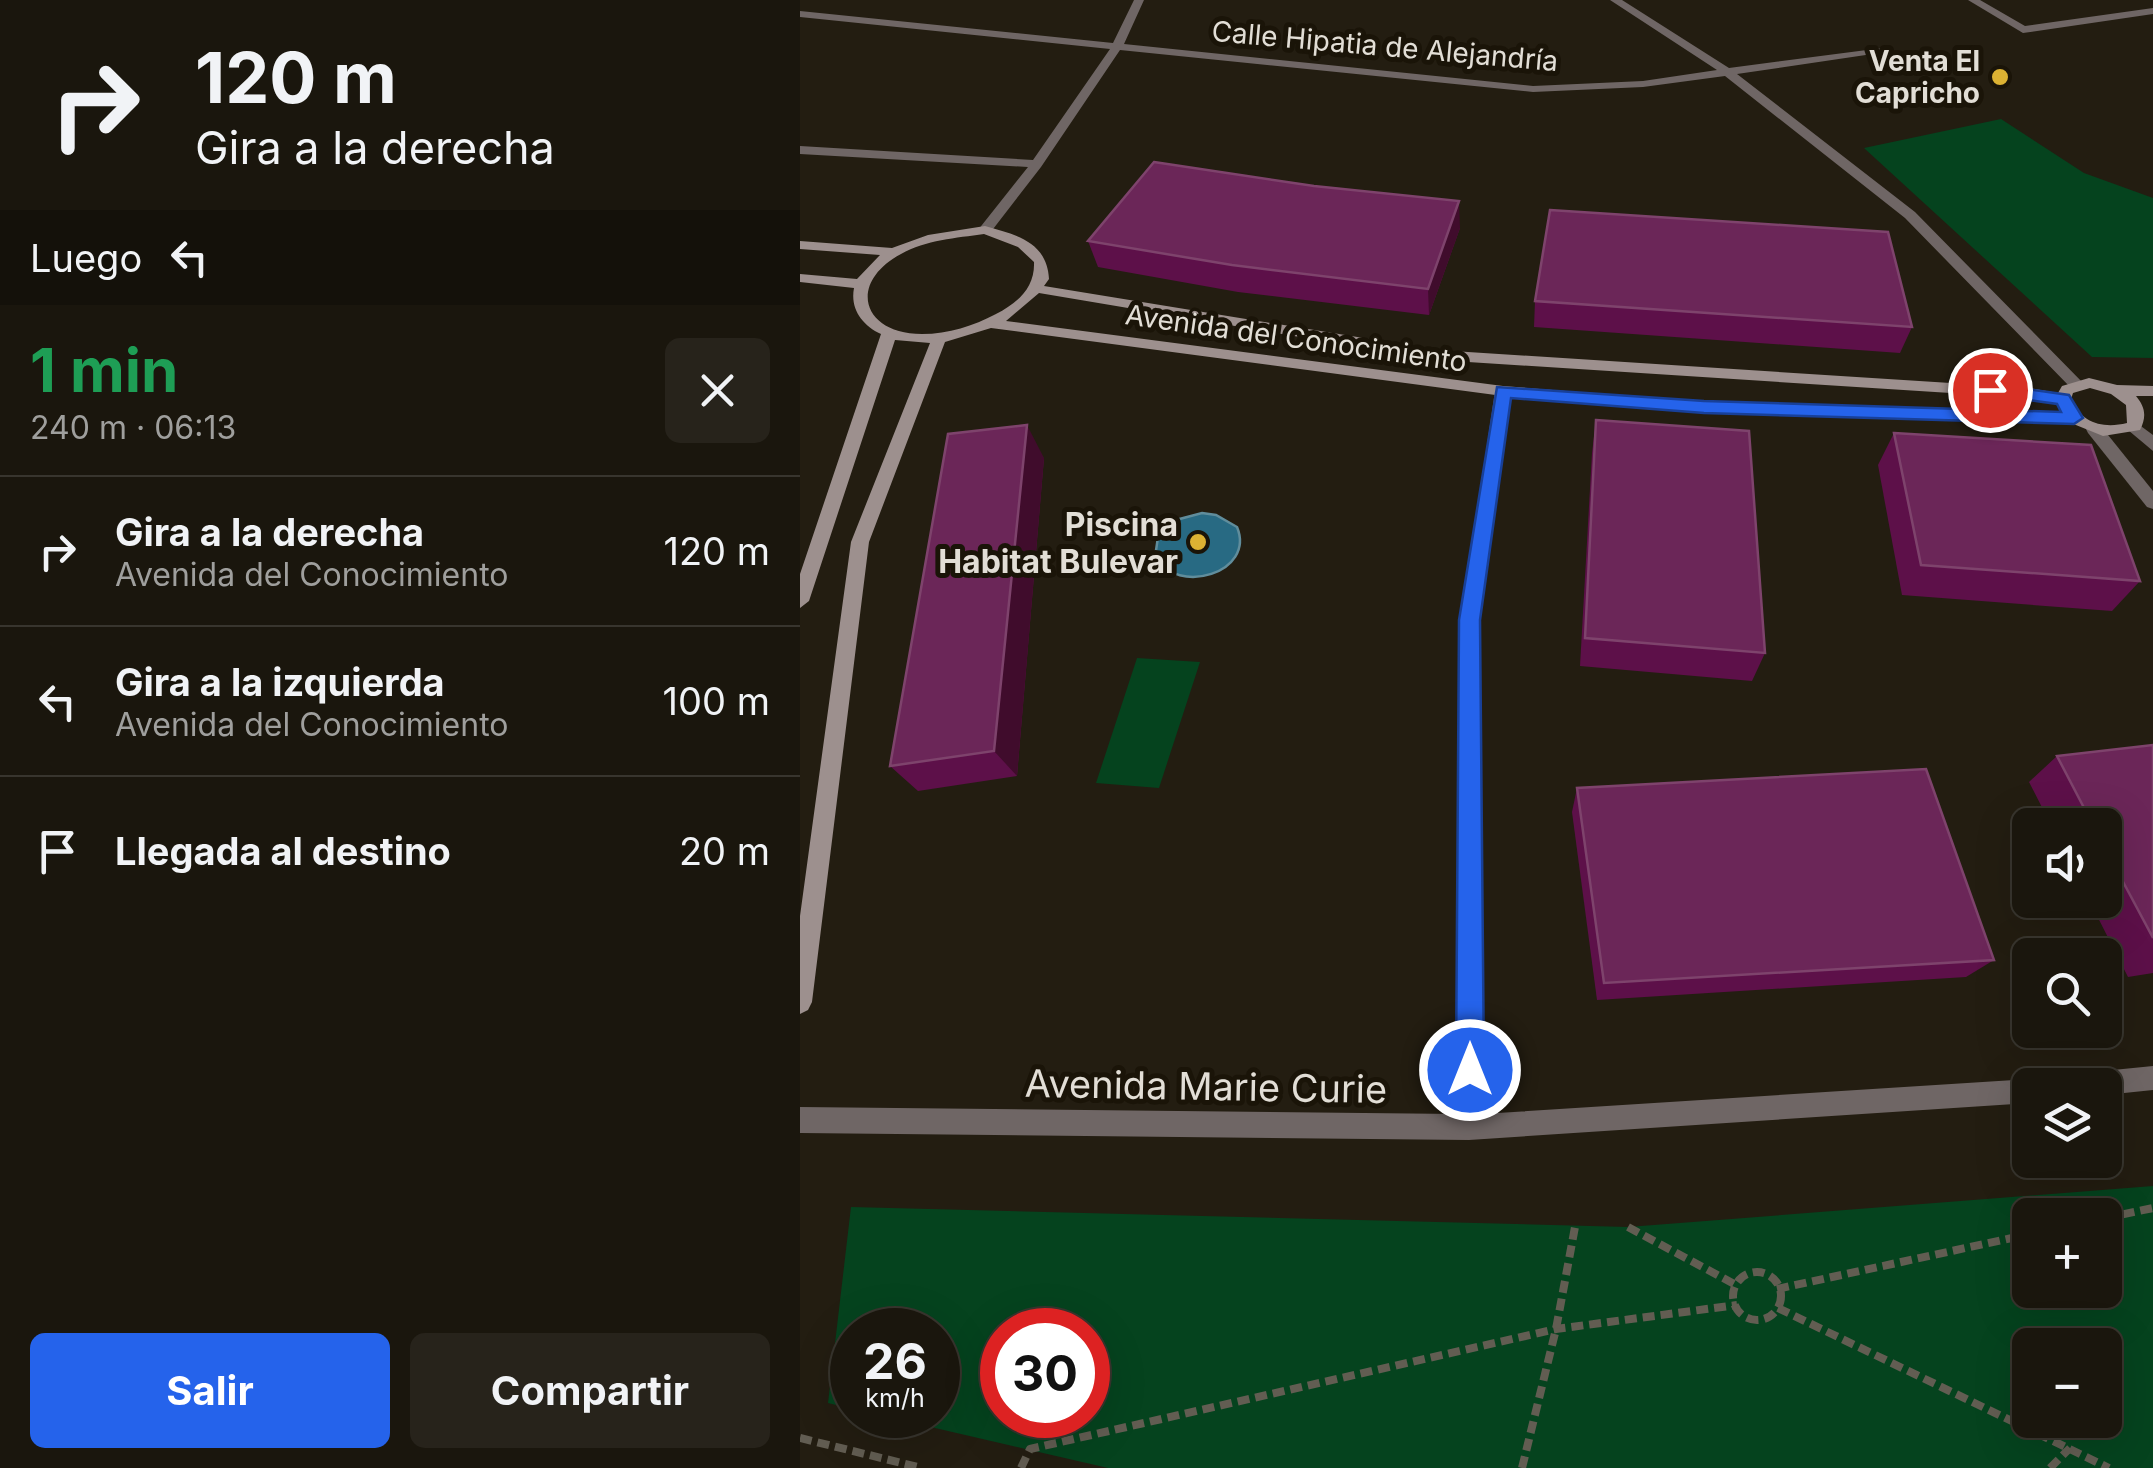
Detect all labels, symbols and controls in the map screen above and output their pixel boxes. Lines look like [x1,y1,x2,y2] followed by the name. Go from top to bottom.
[1210,14,1560,78] street label: Calle Hipatia de Alejandría
[195,35,397,120] text: 120 m
[30,40,160,170] icon: right
[1855,44,1980,110] place label: Venta El Capricho
[1989,66,2011,88] marker: Venta El Capricho
[195,120,555,175] text: Gira a la derecha
[162,230,217,285] icon: left
[30,235,142,281] text: Luego
[1123,297,1469,379] street label: Avenida del Conocimiento
[30,334,178,406] text: 1 min
[665,338,770,443] button: close
[1948,348,2033,433] pin
[1963,363,2018,418] icon: arrive
[30,408,236,447] text: 240 m · 06:13
[938,505,1178,581] place label: Piscina Habitat Bulevar
[115,509,424,555] text: Gira a la derecha
[30,524,85,579] icon: right
[663,528,770,574] text: 120 m
[1187,531,1209,553] marker: Piscina Habitat Bulevar
[115,555,509,594] text: Avenida del Conocimiento
[115,659,445,705] text: Gira a la izquierda
[30,674,85,729] icon: left
[663,678,770,724] text: 100 m
[115,705,509,744] text: Avenida del Conocimiento
[2012,808,2122,1438] map controls
[2012,808,2122,918] button: sound
[30,824,85,879] icon: arrive
[115,828,451,874] text: Llegada al destino
[679,828,770,874] text: 20 m
[2012,938,2122,1048] button: search
[1418,1018,1522,1122] position arrow
[1024,1060,1388,1112] street label: Avenida Marie Curie
[2012,1068,2122,1178] button: layers
[2012,1198,2122,1308] button: +
[980,1308,1110,1438] speed limit sign: 30
[2012,1328,2122,1438] button: −
[863,1331,927,1391] text: 26
[30,1333,390,1448] button: Salir
[410,1333,770,1448] button: Compartir
[865,1383,925,1413] text: km/h

